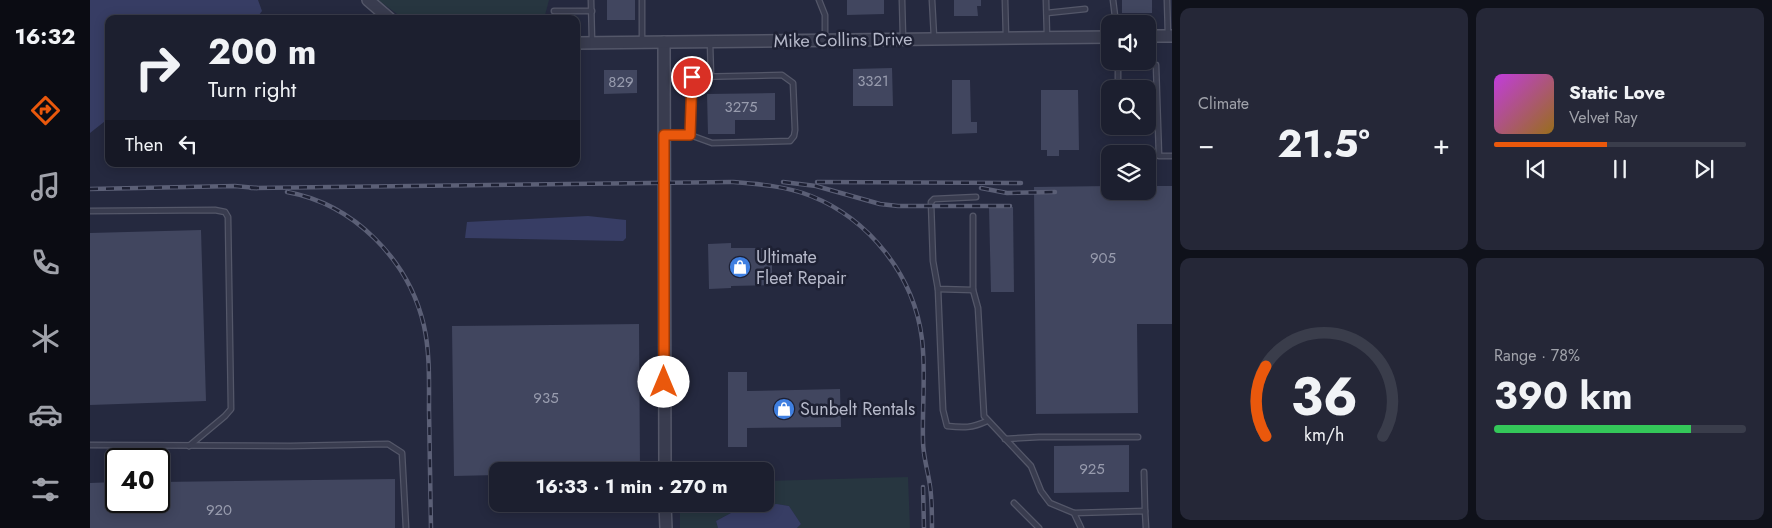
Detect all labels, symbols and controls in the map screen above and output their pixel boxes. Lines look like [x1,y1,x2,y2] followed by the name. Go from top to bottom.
[1101,15,1156,200] map controls
[1101,15,1156,70] button: sound
[14,20,76,52] text: 16:32
[773,26,913,54] street label: Mike Collins Drive
[208,27,317,77] text: 200 m
[125,35,190,100] icon: right
[671,56,713,98] pin
[678,63,706,91] icon: arrive
[857,70,889,92] house number: 3321
[608,71,634,93] house number: 829
[208,73,296,105] text: Turn right
[1569,79,1665,106] text: Static Love
[1101,80,1156,135] button: search
[1198,92,1249,115] text: Climate
[28,93,63,128] icon: directions
[724,96,758,118] house number: 3275
[1569,106,1638,129] text: Velvet Ray
[1277,116,1370,171] text: 21.5°
[1198,124,1215,165] text: −
[1433,124,1450,165] text: +
[174,130,202,158] icon: left
[125,131,164,158] text: Then
[1101,145,1156,200] button: layers
[1522,155,1550,183] icon: previous
[1606,155,1634,183] icon: pause
[1690,155,1718,183] icon: next
[28,169,63,204] icon: music
[756,244,847,291] place label: Ultimate Fleet Repair
[28,245,63,280] icon: phone
[1090,247,1116,269] house number: 905
[728,255,752,279] shop icon: Ultimate Fleet Repair
[28,321,63,356] icon: climate
[1494,344,1580,367] text: Range · 78%
[637,355,689,407] position arrow
[1290,359,1358,435] text: 36
[1494,368,1633,423] text: 390 km
[533,387,559,409] house number: 935
[800,396,915,422] place label: Sunbelt Rentals
[28,397,63,432] icon: car
[772,397,796,421] shop icon: Sunbelt Rentals
[1304,422,1344,448] text: km/h
[105,448,170,513] speed limit sign: 40
[1079,458,1105,480] house number: 925
[28,472,63,507] icon: filters
[535,473,728,500] text: 16:33 · 1 min · 270 m
[206,499,232,521] house number: 920

